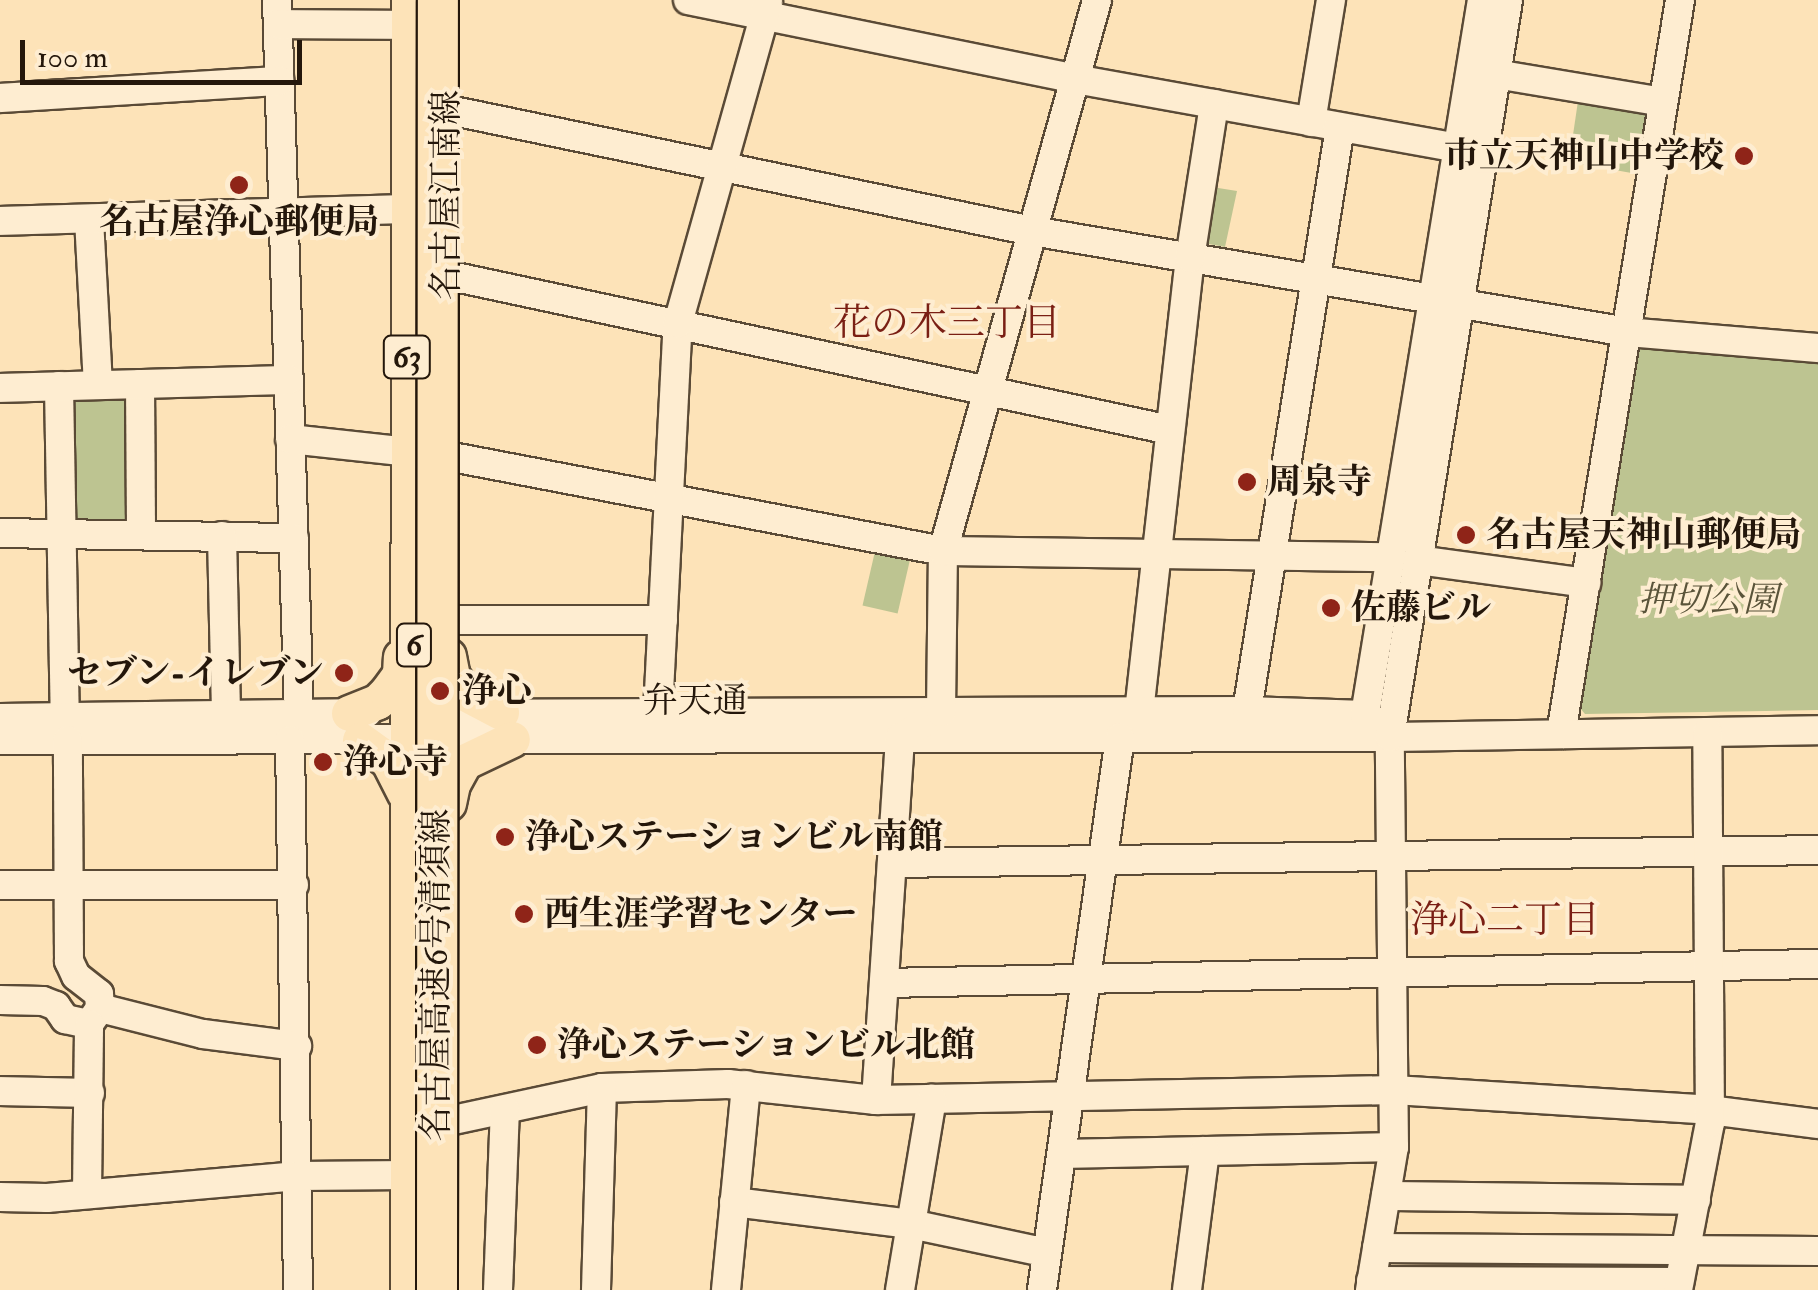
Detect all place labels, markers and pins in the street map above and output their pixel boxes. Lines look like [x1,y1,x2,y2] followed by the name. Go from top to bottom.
[1444,135,1724,177] place label: 市立天神山中学校
[1733,145,1755,167] marker: 市立天神山中学校
[228,174,250,196] marker: 名古屋浄心郵便局
[99,201,379,243] place label: 名古屋浄心郵便局
[1267,461,1372,503] place label: 周泉寺
[1236,471,1258,493] marker: 周泉寺
[1486,514,1801,556] place label: 名古屋天神山郵便局
[1455,524,1477,546] marker: 名古屋天神山郵便局
[1351,587,1491,629] place label: 佐藤ビル
[1320,597,1342,619] marker: 佐藤ビル
[64,652,324,694] place label: セブン-イレブン
[333,662,355,684] marker: セブン-イレブン
[462,670,532,712] place label: 浄心
[427,678,453,704] marker: 浄心
[343,741,448,783] place label: 浄心寺
[312,751,334,773] marker: 浄心寺
[525,816,945,858] place label: 浄心ステーションビル南館
[494,826,516,848] marker: 浄心ステーションビル南館
[544,893,859,935] place label: 西生涯学習センター
[513,903,535,925] marker: 西生涯学習センター
[557,1024,977,1066] place label: 浄心ステーションビル北館
[526,1034,548,1056] marker: 浄心ステーションビル北館

